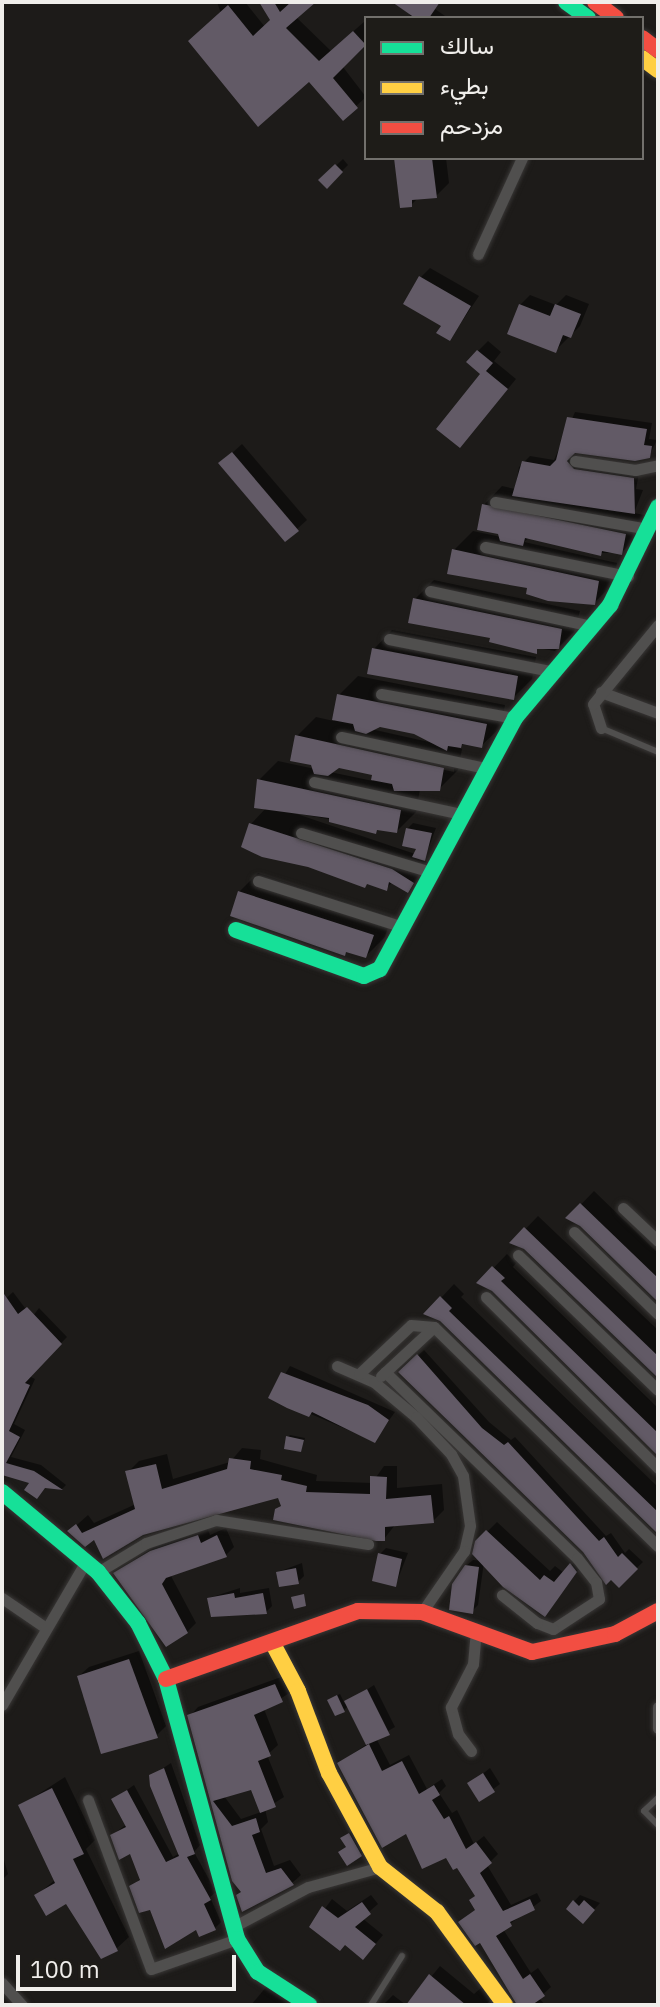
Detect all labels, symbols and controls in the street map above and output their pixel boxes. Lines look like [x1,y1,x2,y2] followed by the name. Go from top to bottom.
[364,16,644,160] legend
[440,29,494,61] text: سالك
[440,69,489,101] text: بطيء
[440,109,503,141] text: مزدحم
[20,1939,240,1989] scale bar
[30,1953,100,1985] text: 100 m

